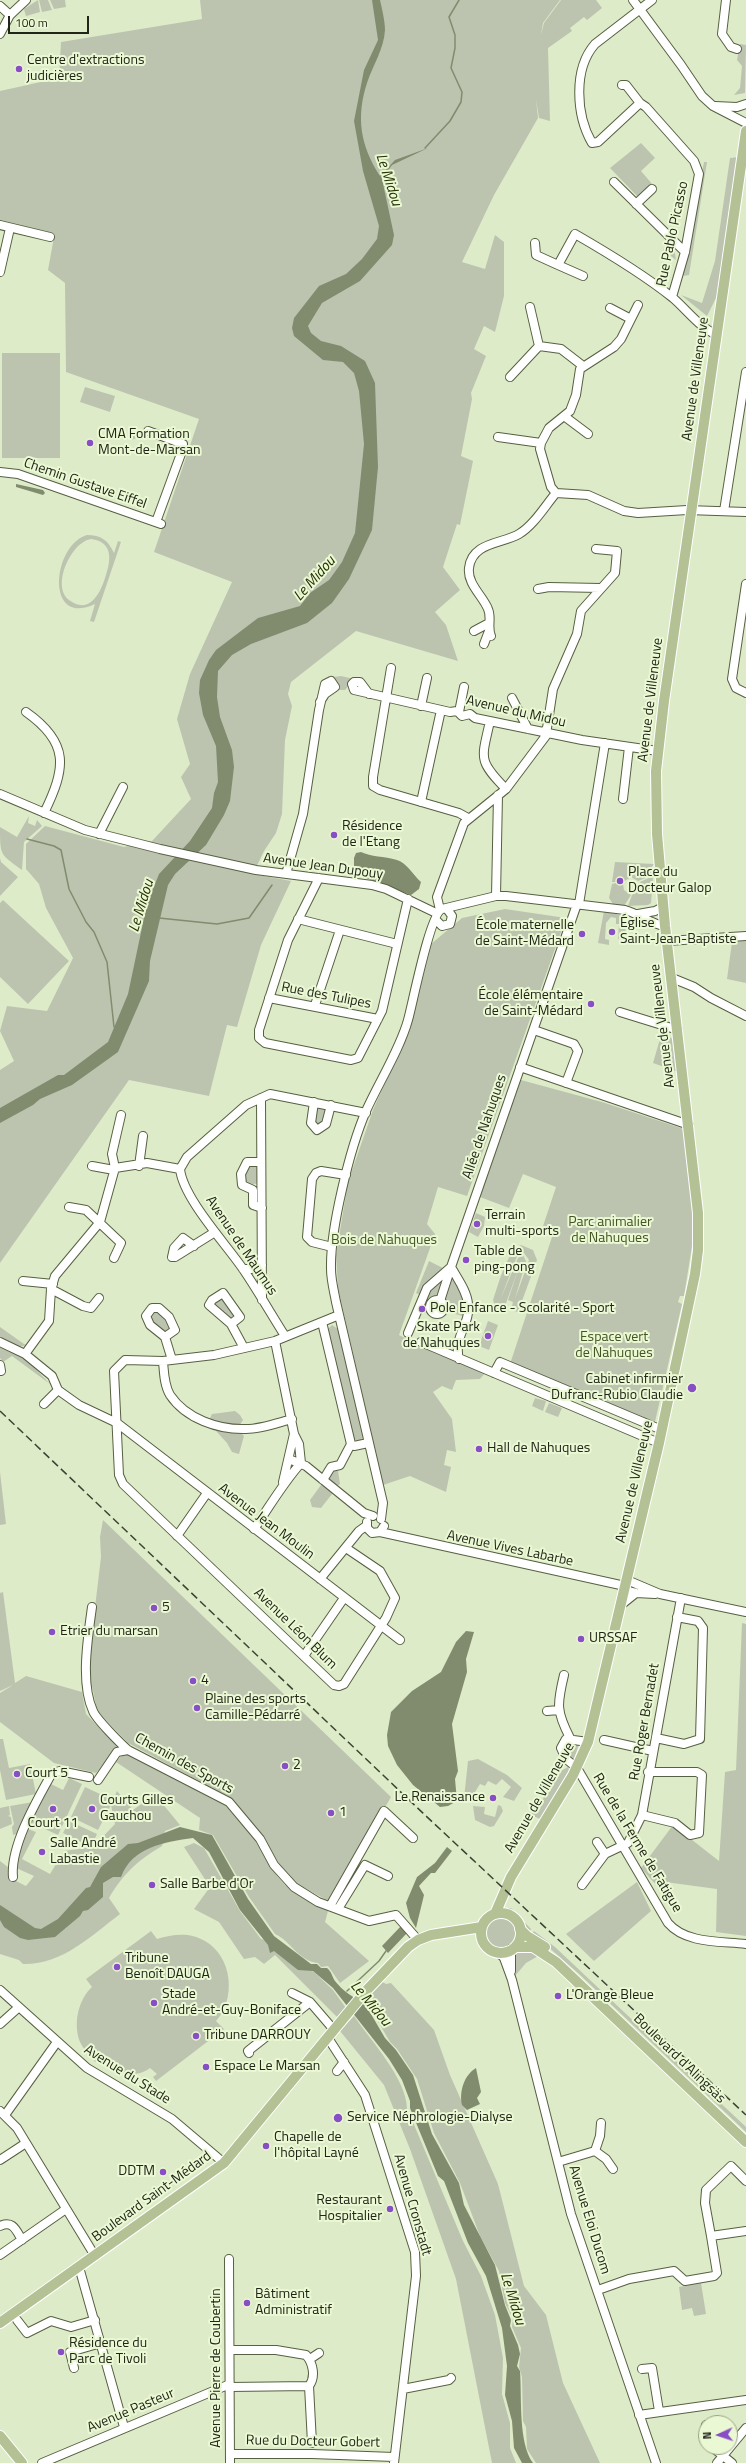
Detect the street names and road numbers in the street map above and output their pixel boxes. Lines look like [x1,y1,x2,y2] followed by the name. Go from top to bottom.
[654,180,692,288] street label: Rue Pablo Picasso
[679,316,713,442] street label: Avenue de Villeneuve
[21,455,149,513] street label: Chemin Gustave Eiffel
[635,637,667,763] street label: Avenue de Villeneuve
[464,692,568,732] street label: Avenue du Midou
[262,850,384,884] street label: Avenue Jean Dupouy
[647,963,679,1089] street label: Avenue de Villeneuve
[280,979,372,1013] street label: Rue des Tulipes
[459,1073,511,1181] street label: Allée de Nahuques
[202,1193,280,1299] street label: Avenue de Maumus
[613,1419,657,1545] street label: Avenue de Villeneuve
[215,1480,317,1564] street label: Avenue Jean Moulin
[445,1527,575,1571] street label: Avenue Vives Labarbe
[250,1585,340,1673] street label: Avenue Léon Blum
[626,1662,664,1782] street label: Rue Roger Bernadet
[132,1730,236,1798] street label: Chemin des Sports
[502,1740,578,1856] street label: Avenue de Villeneuve
[589,1770,685,1916] street label: Rue de la Ferme de Fatigue
[629,2011,729,2107] street label: Boulevard d'Alingsäs
[81,2042,173,2108] street label: Avenue du Stade
[89,2148,215,2246] street label: Boulevard Saint-Médard
[389,2152,435,2258] street label: Avenue Cronstadt
[564,2164,614,2276] street label: Avenue Eloi Ducom
[209,2288,225,2448] street label: Avenue Pierre de Coubertin
[85,2385,177,2437] street label: Avenue Pasteur
[246,2432,380,2452] street label: Rue du Docteur Gobert

